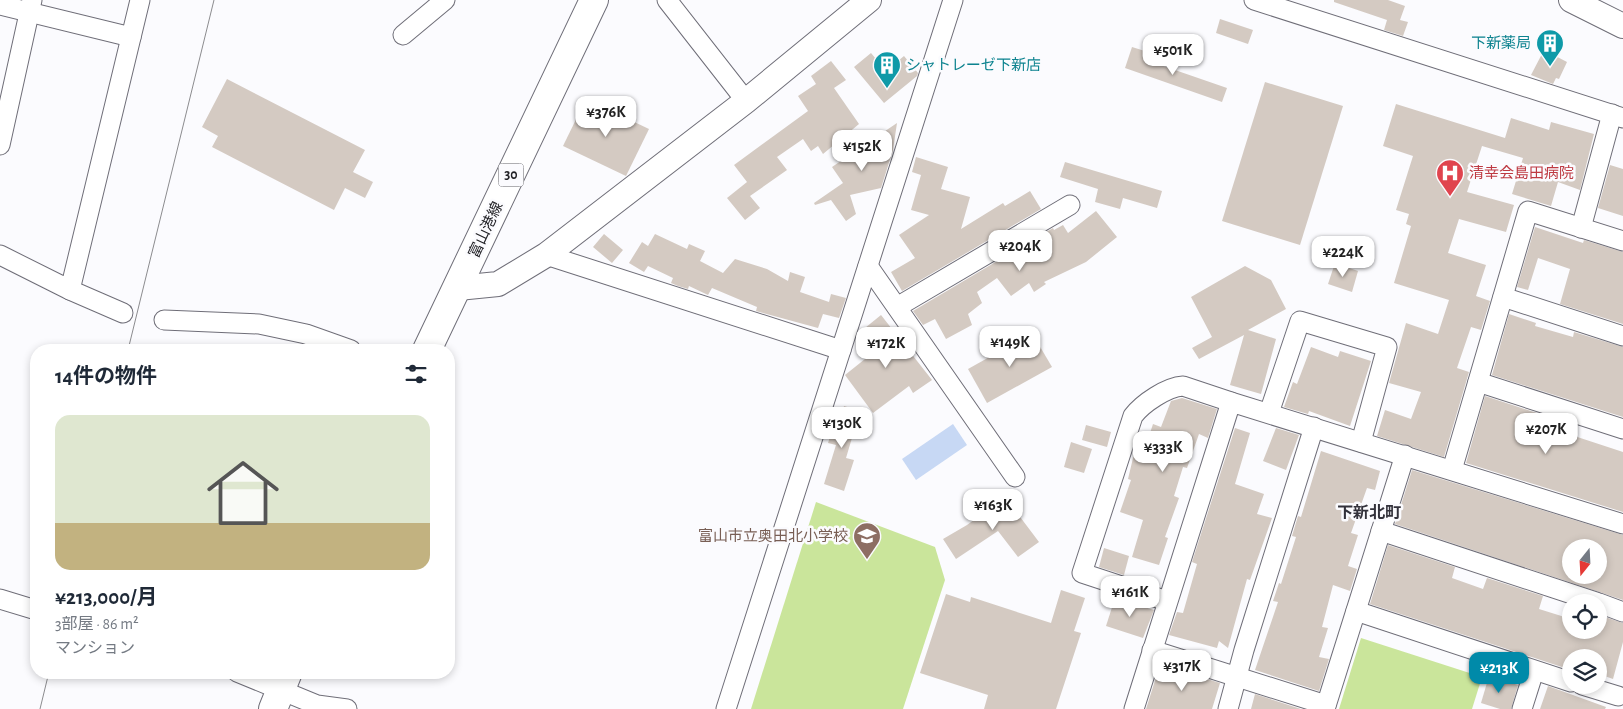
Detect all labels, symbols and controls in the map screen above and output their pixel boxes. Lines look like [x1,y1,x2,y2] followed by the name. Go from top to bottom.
[1535,28,1565,67] building icon: 下新薬局
[1138,34,1208,76] pin: ¥501K
[1471,35,1531,51] place label: 下新薬局
[1154,42,1192,58] text: ¥501K
[872,50,902,89] building icon: シャトレーゼ下新店
[906,57,1041,73] place label: シャトレーゼ下新店
[571,96,641,138] pin: ¥376K
[586,104,626,120] text: ¥376K
[827,130,897,172] pin: ¥152K
[843,138,881,154] text: ¥152K
[1435,158,1465,197] hospital icon: 清幸会島田病院
[498,164,524,186] road number: 30
[1469,165,1574,181] place label: 清幸会島田病院
[466,199,505,260] street label: 富山港線
[985,230,1055,272] pin: ¥204K
[1308,236,1378,278] pin: ¥224K
[999,238,1041,254] text: ¥204K
[1323,244,1363,260] text: ¥224K
[851,326,921,369] pin: ¥172K
[975,326,1045,368] pin: ¥149K
[990,334,1030,350] text: ¥149K
[867,335,905,351] text: ¥172K
[402,360,430,388] icon: filters
[55,366,157,387] text: 14件の物件
[807,406,877,449] pin: ¥130K
[1511,412,1581,455] pin: ¥207K
[823,415,861,431] text: ¥130K
[1526,421,1566,437] text: ¥207K
[1128,430,1198,473] pin: ¥333K
[1144,439,1182,455] text: ¥333K
[198,448,288,538] icon: home
[958,488,1028,531] pin: ¥163K
[974,497,1012,513] text: ¥163K
[1337,504,1401,521] district label: 下新北町
[852,521,882,560] school or university icon: 富山市立奥田北小学校
[698,527,848,544] place label: 富山市立奥田北小学校
[1562,539,1608,584] north arrow
[1562,539,1607,694] map controls
[1095,576,1165,618] pin: ¥161K
[1111,584,1149,600] text: ¥161K
[55,587,157,608] text: ¥213,000/月
[1562,594,1607,639] button: locate
[55,616,139,632] text: 3部屋 · 86 m²
[55,640,135,656] text: マンション
[1562,649,1607,694] button: layers
[1147,650,1217,692] pin: ¥317K
[1464,652,1534,694] pin: ¥213K
[1163,658,1201,674] text: ¥317K
[1480,660,1518,676] text: ¥213K

